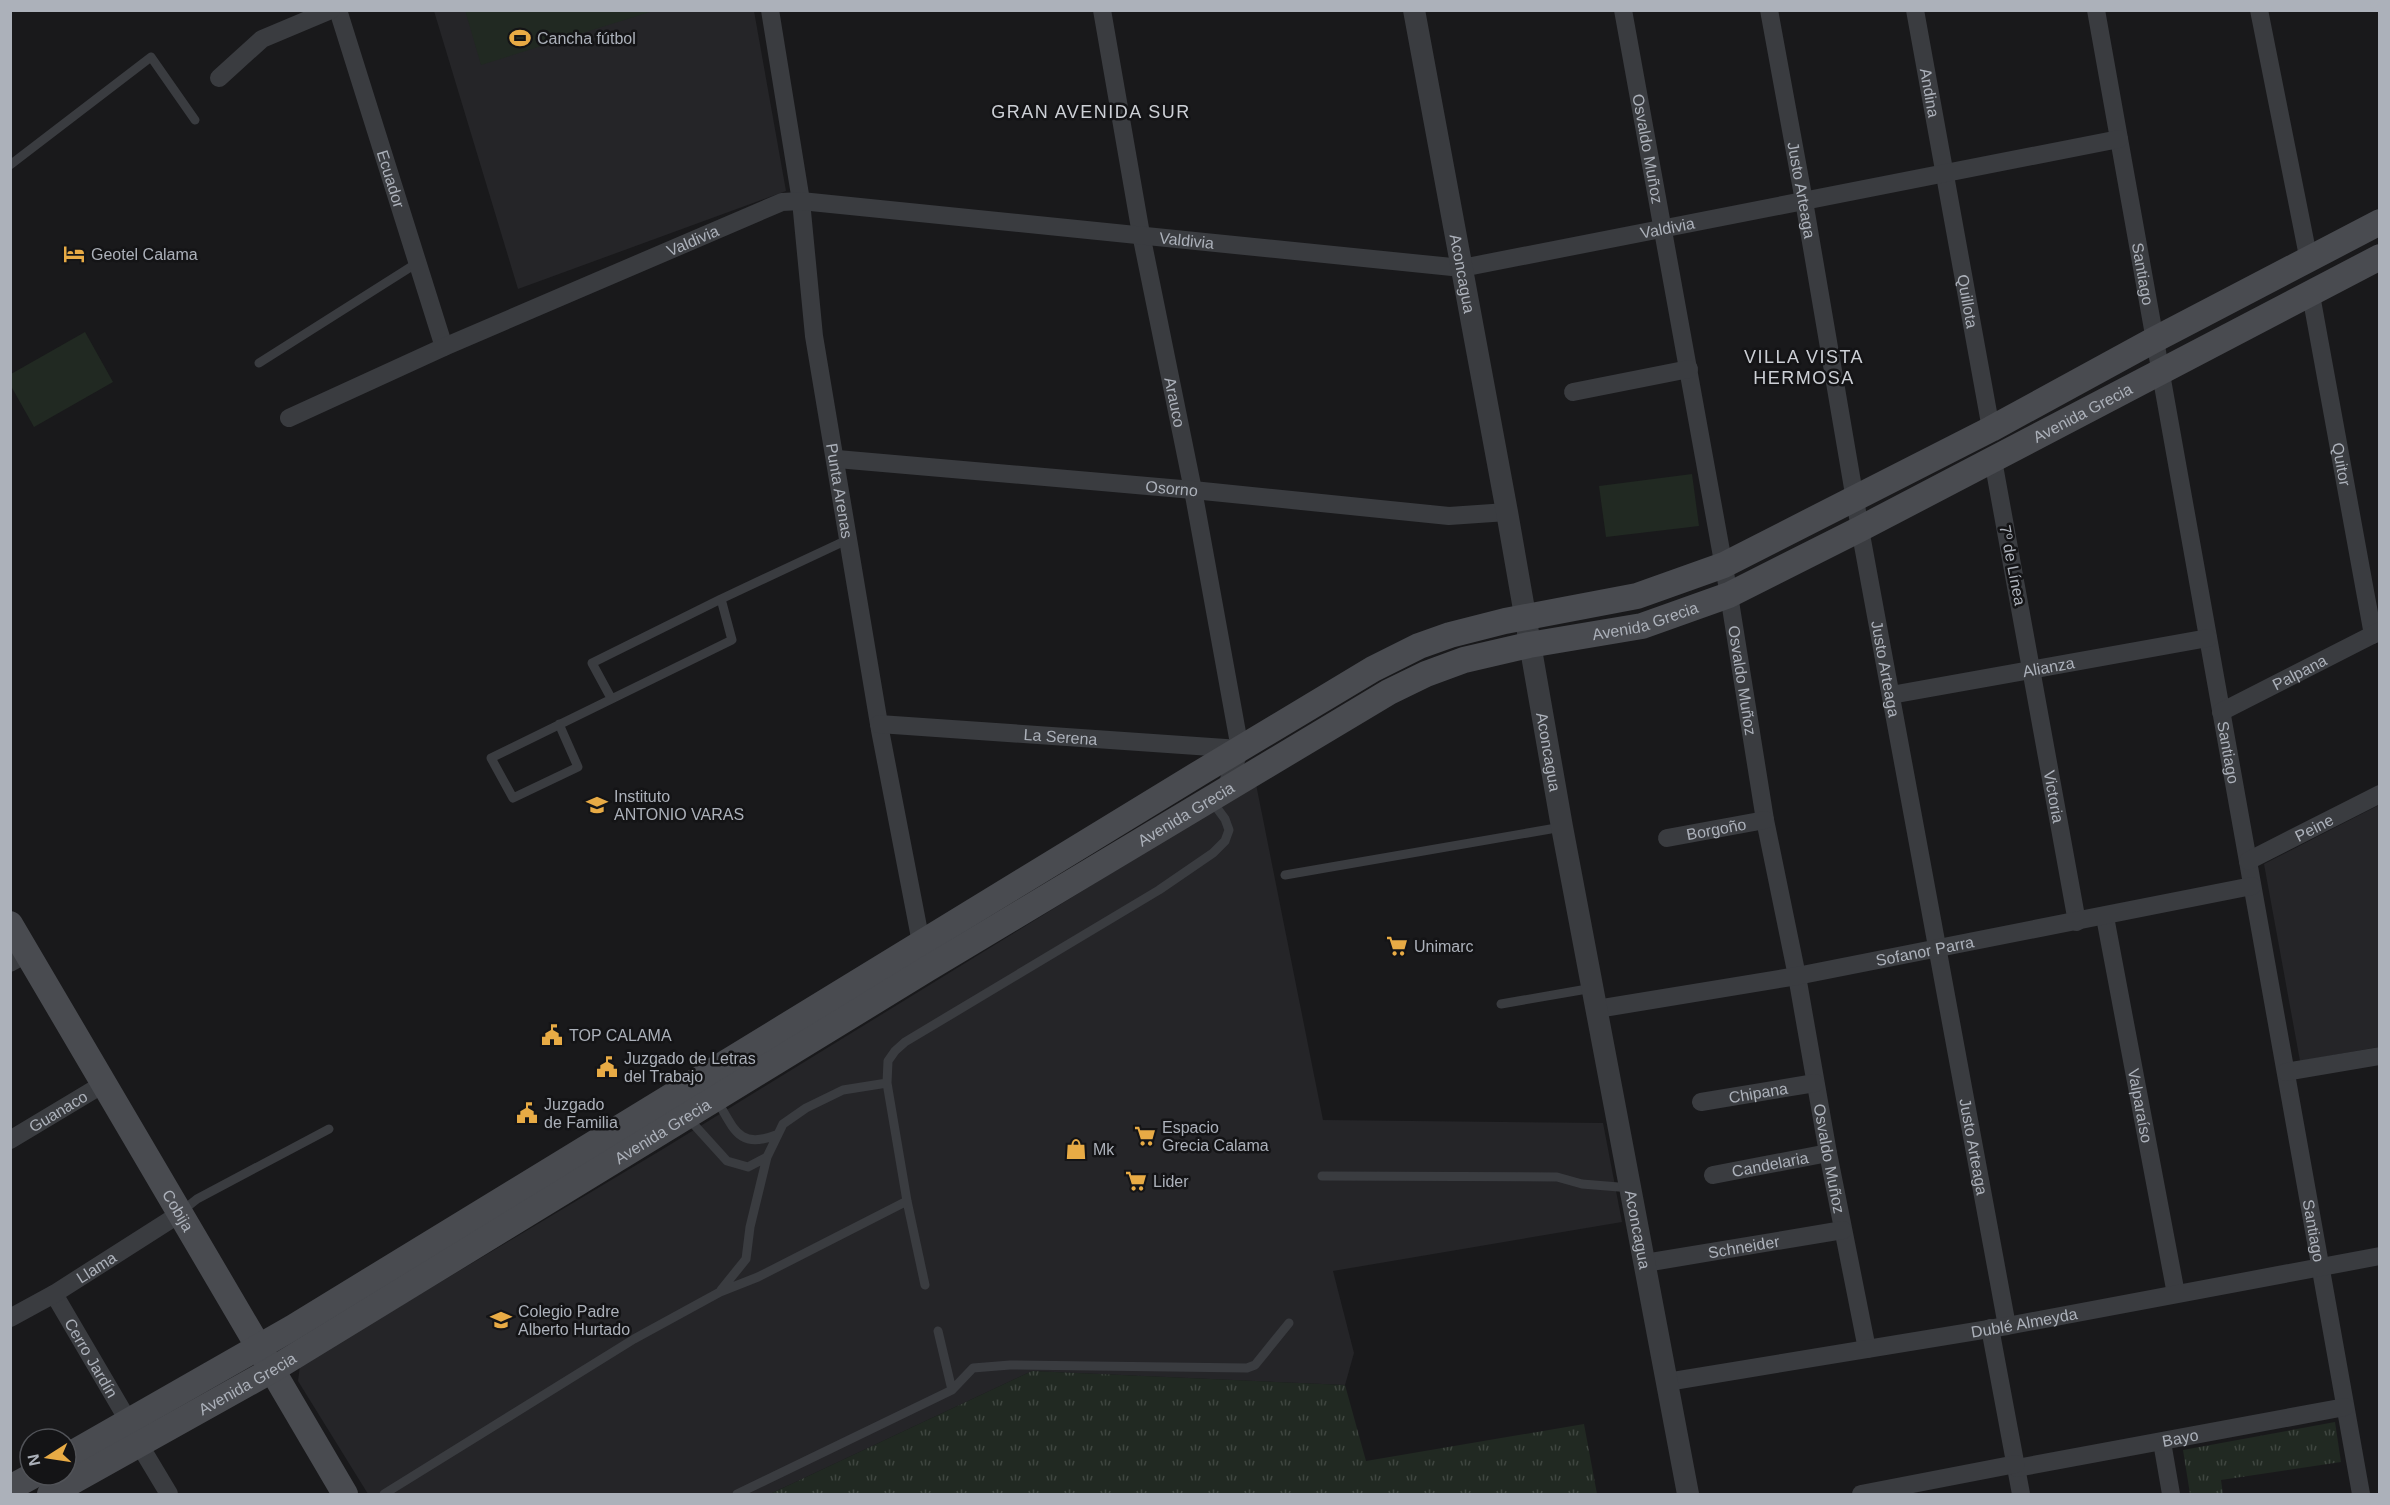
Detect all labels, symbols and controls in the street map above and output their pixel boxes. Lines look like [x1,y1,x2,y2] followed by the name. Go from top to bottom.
[508,26,532,50] sports icon: Cancha fútbol
[537,30,636,47] place label: Cancha fútbol
[1917,67,1942,119] street label: Andina
[1629,93,1666,205] street label: Osvaldo Muñoz
[991,102,1191,122] district label: GRAN AVENIDA SUR
[1784,140,1818,240] street label: Justo Arteaga
[374,148,408,211] street label: Ecuador
[1639,215,1696,242] street label: Valdivia
[664,222,721,259] street label: Valdivia
[1159,229,1215,252] street label: Valdivia
[1447,233,1478,315] street label: Aconcagua
[2129,241,2157,307] street label: Santiago
[62,242,86,266] hotel icon: Geotel Calama
[91,246,198,263] place label: Geotel Calama
[1954,273,1981,330] street label: Quillota
[1744,347,1864,388] district label: VILLA VISTA HERMOSA
[1161,376,1188,429] street label: Arauco
[2030,380,2135,446] street label: Avenida Grecia
[2329,441,2354,488] street label: Quitor
[823,442,856,540] street label: Punta Arenas
[1145,478,1199,499] street label: Osorno
[1996,523,2029,607] street label: 7º de Línea
[1591,599,1700,643] street label: Avenida Grecia
[1868,619,1903,719] street label: Justo Arteaga
[1725,624,1759,737] street label: Osvaldo Muñoz
[2270,652,2330,693] street label: Palpana
[2021,654,2076,680] street label: Alianza
[1533,711,1564,793] street label: Aconcagua
[2214,720,2242,785] street label: Santiago
[1023,726,1098,748] street label: La Serena
[2041,769,2067,824] street label: Victoria
[1135,779,1237,850] street label: Avenida Grecia
[614,788,744,823] place label: Instituto ANTONIO VARAS
[585,793,609,817] school or university icon: Instituto ANTONIO VARAS
[2292,811,2336,845] street label: Peine
[1685,816,1748,843] street label: Borgoño
[1874,933,1976,969] street label: Sofanor Parra
[1385,934,1409,958] supermarket icon: Unimarc
[1414,938,1474,955] place label: Unimarc
[540,1023,564,1047] public building icon: TOP CALAMA
[569,1027,672,1044] place label: TOP CALAMA
[624,1050,756,1085] place label: Juzgado de Letras del Trabajo
[595,1055,619,1079] public building icon: Juzgado de Letras del Trabajo
[2125,1067,2155,1144] street label: Valparaíso
[1727,1080,1789,1106] street label: Chipana
[26,1088,91,1136] street label: Guanaco
[544,1096,618,1131] place label: Juzgado de Familia
[612,1096,714,1167] street label: Avenida Grecia
[1956,1097,1991,1197] street label: Justo Arteaga
[515,1101,539,1125] public building icon: Juzgado de Familia
[1811,1102,1848,1215] street label: Osvaldo Muñoz
[1162,1119,1269,1154] place label: Espacio Grecia Calama
[1133,1124,1157,1148] supermarket icon: Espacio Grecia Calama
[1064,1137,1088,1161] shop icon: Mk
[1093,1141,1115,1158] place label: Mk
[1730,1149,1810,1180] street label: Candelaria
[1124,1169,1148,1193] supermarket icon: Lider
[1153,1173,1189,1190] place label: Lider
[159,1187,197,1234] street label: Cobija
[1622,1189,1653,1271] street label: Aconcagua
[2300,1198,2327,1263] street label: Santiago
[1707,1233,1781,1261] street label: Schneider
[73,1249,119,1286] street label: Llama
[518,1303,630,1338] place label: Colegio Padre Alberto Hurtado
[1970,1305,2079,1341] street label: Dublé Almeyda
[489,1308,513,1332] school or university icon: Colegio Padre Alberto Hurtado
[61,1315,121,1401] street label: Cerro Jardín
[196,1349,299,1418] street label: Avenida Grecia
[2161,1426,2200,1450] street label: Bayo
[18,1427,78,1487] north arrow
[24,1453,43,1467] text: N

